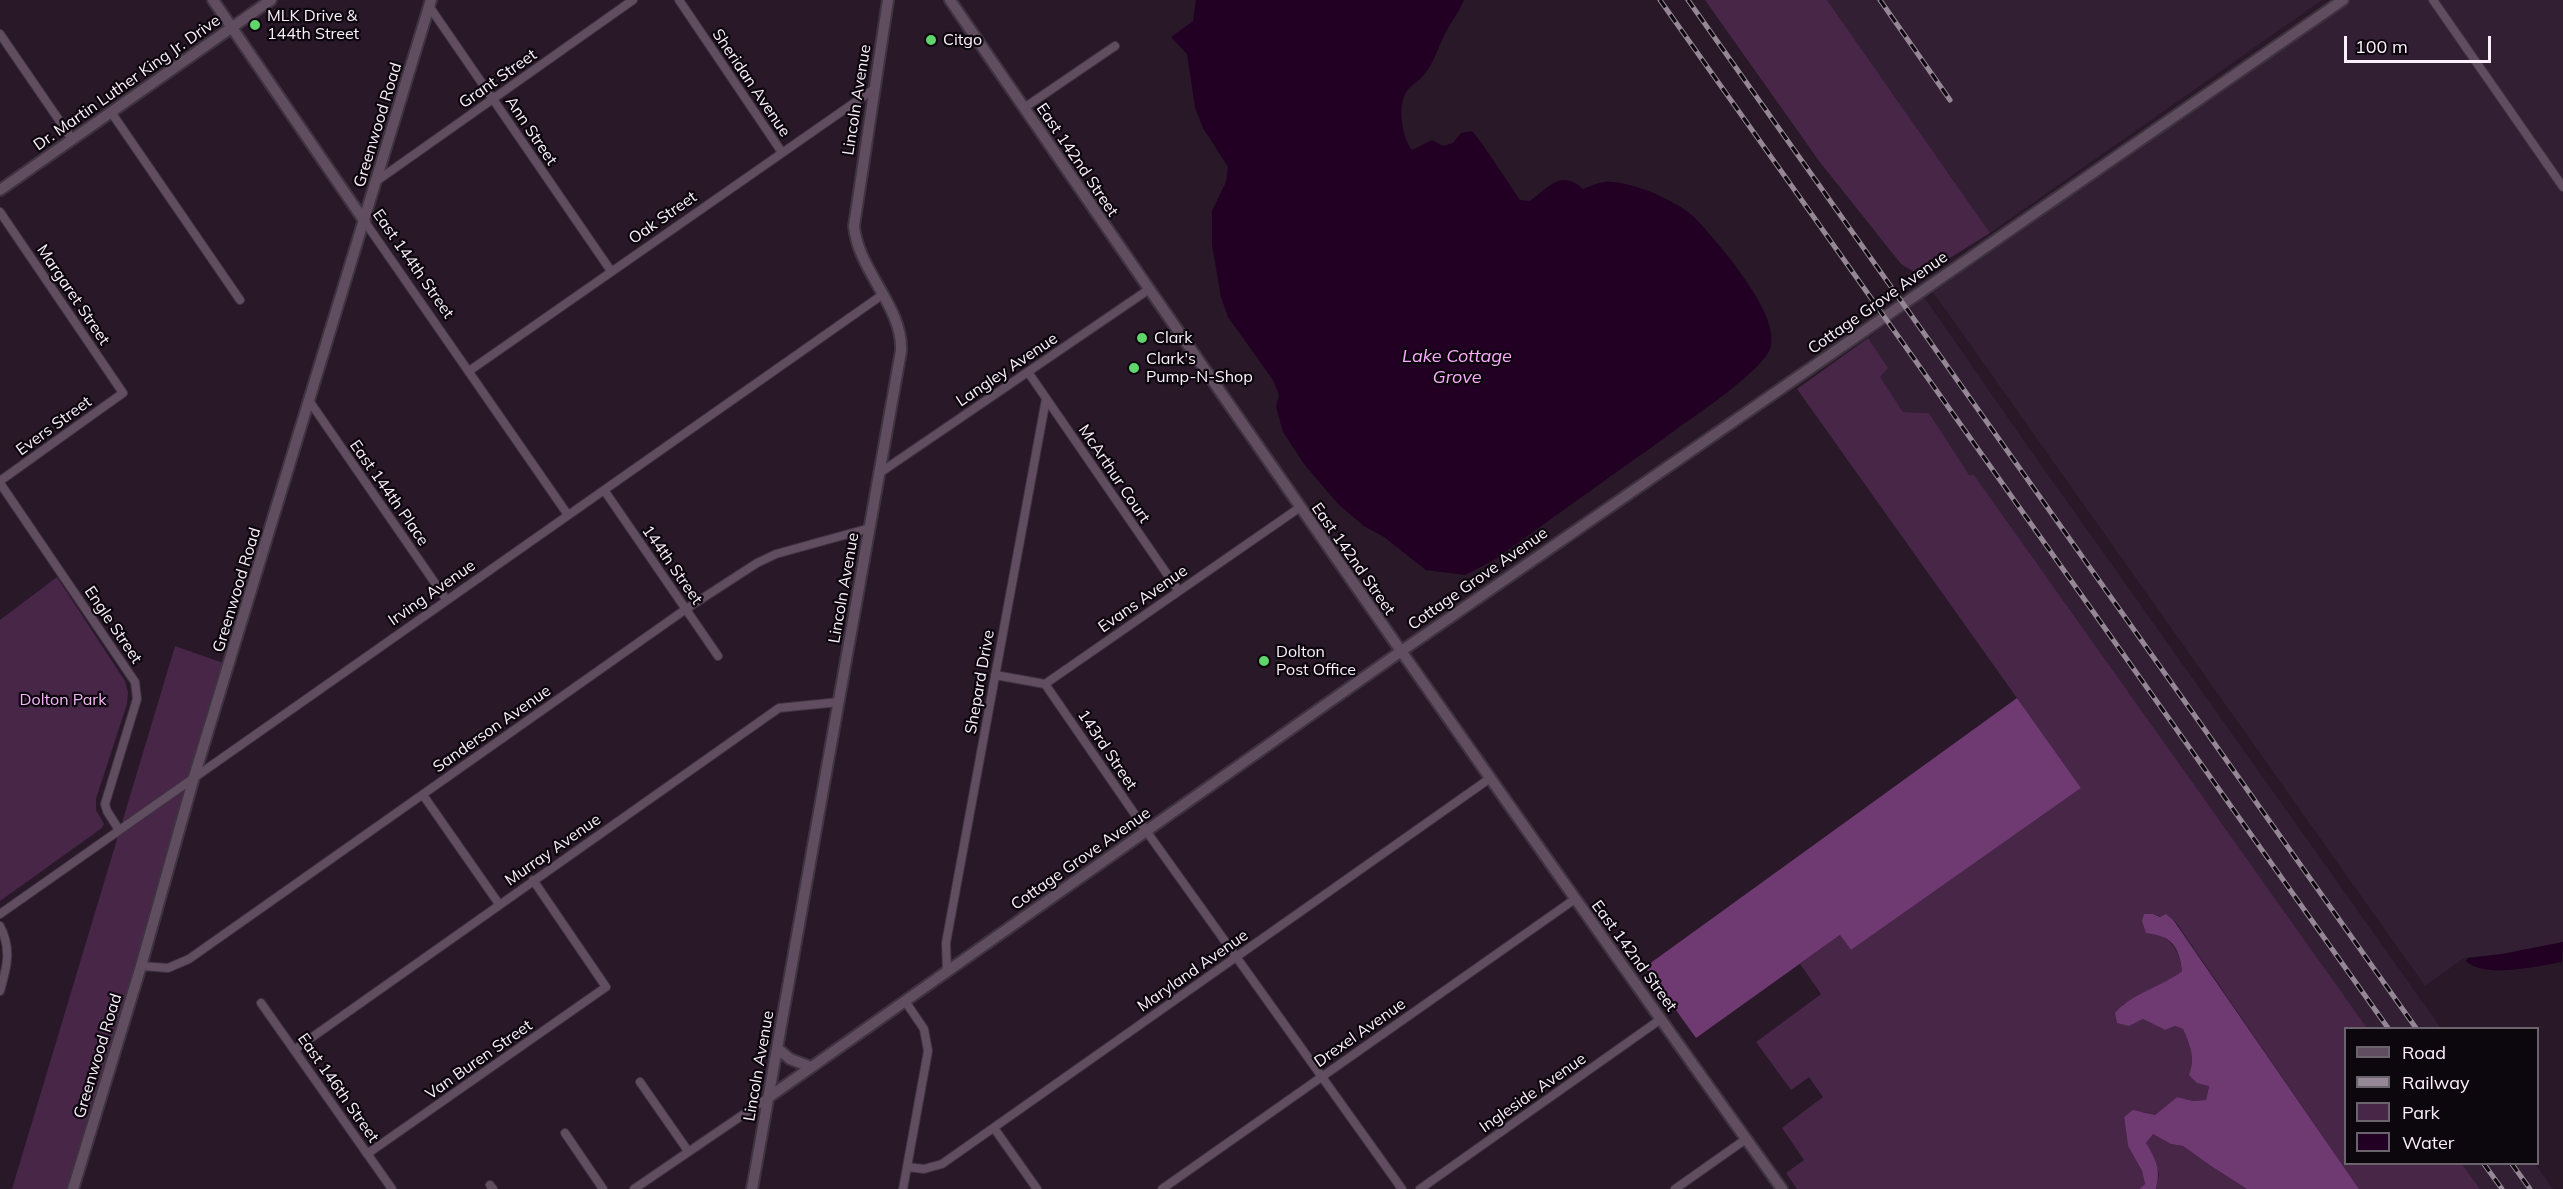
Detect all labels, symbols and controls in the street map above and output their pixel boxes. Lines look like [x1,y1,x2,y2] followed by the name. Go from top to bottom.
[267,6,359,44] place label: MLK Drive & 144th Street
[30,11,224,155] street label: Dr. Martin Luther King Jr. Drive
[248,18,262,32] marker: MLK Drive & 144th Street
[2347,24,2494,62] scale bar
[708,25,794,141] street label: Sheridan Avenue
[943,30,982,50] place label: Citgo
[924,33,938,47] marker: Citgo
[2355,35,2408,58] text: 100 m
[839,43,875,157] street label: Lincoln Avenue
[455,45,541,113] street label: Grant Street
[350,60,406,190] street label: Greenwood Road
[501,93,561,169] street label: Ann Street
[1032,100,1122,220] street label: East 142nd Street
[625,188,701,248] street label: Oak Street
[368,206,458,322] street label: East 144th Street
[32,241,114,349] street label: Margaret Street
[1805,248,1951,358] street label: Cottage Grove Avenue
[1154,328,1192,348] place label: Clark
[953,329,1061,411] street label: Langley Avenue
[1135,331,1149,345] marker: Clark
[1402,346,1512,388] water label: Lake Cottage Grove
[1146,349,1253,387] place label: Clark's Pump-N-Shop
[1127,361,1141,375] marker: Clark's Pump-N-Shop
[13,392,95,460] street label: Evers Street
[1074,421,1154,527] street label: McArthur Court
[345,436,433,550] street label: East 144th Place
[1307,499,1399,619] street label: East 142nd Street
[638,522,706,608] street label: 144th Street
[1405,524,1551,634] street label: Cottage Grove Avenue
[209,525,265,655] street label: Greenwood Road
[825,531,863,645] street label: Lincoln Avenue
[385,556,479,630] street label: Irving Avenue
[1095,561,1191,637] street label: Evans Avenue
[80,583,146,667] street label: Engle Street
[961,628,999,736] street label: Shepard Drive
[1276,642,1356,680] place label: Dolton Post Office
[1257,654,1271,668] marker: Dolton Post Office
[429,681,555,777] street label: Sanderson Avenue
[20,690,106,710] park label: Dolton Park
[1073,706,1141,794] street label: 143rd Street
[1008,804,1154,914] street label: Cottage Grove Avenue
[501,810,605,890] street label: Murray Avenue
[1587,897,1681,1015] street label: East 142nd Street
[1134,926,1252,1016] street label: Maryland Avenue
[70,991,126,1121] street label: Greenwood Road
[1311,994,1409,1072] street label: Drexel Avenue
[740,1009,778,1123] street label: Lincoln Avenue
[422,1016,536,1104] street label: Van Buren Street
[2344,1027,2539,1165] legend
[293,1030,383,1146] street label: East 146th Street
[2402,1041,2446,1064] text: Road
[1476,1049,1590,1137] street label: Ingleside Avenue
[2402,1071,2470,1094] text: Railway
[2402,1101,2440,1124] text: Park
[2402,1131,2454,1154] text: Water

